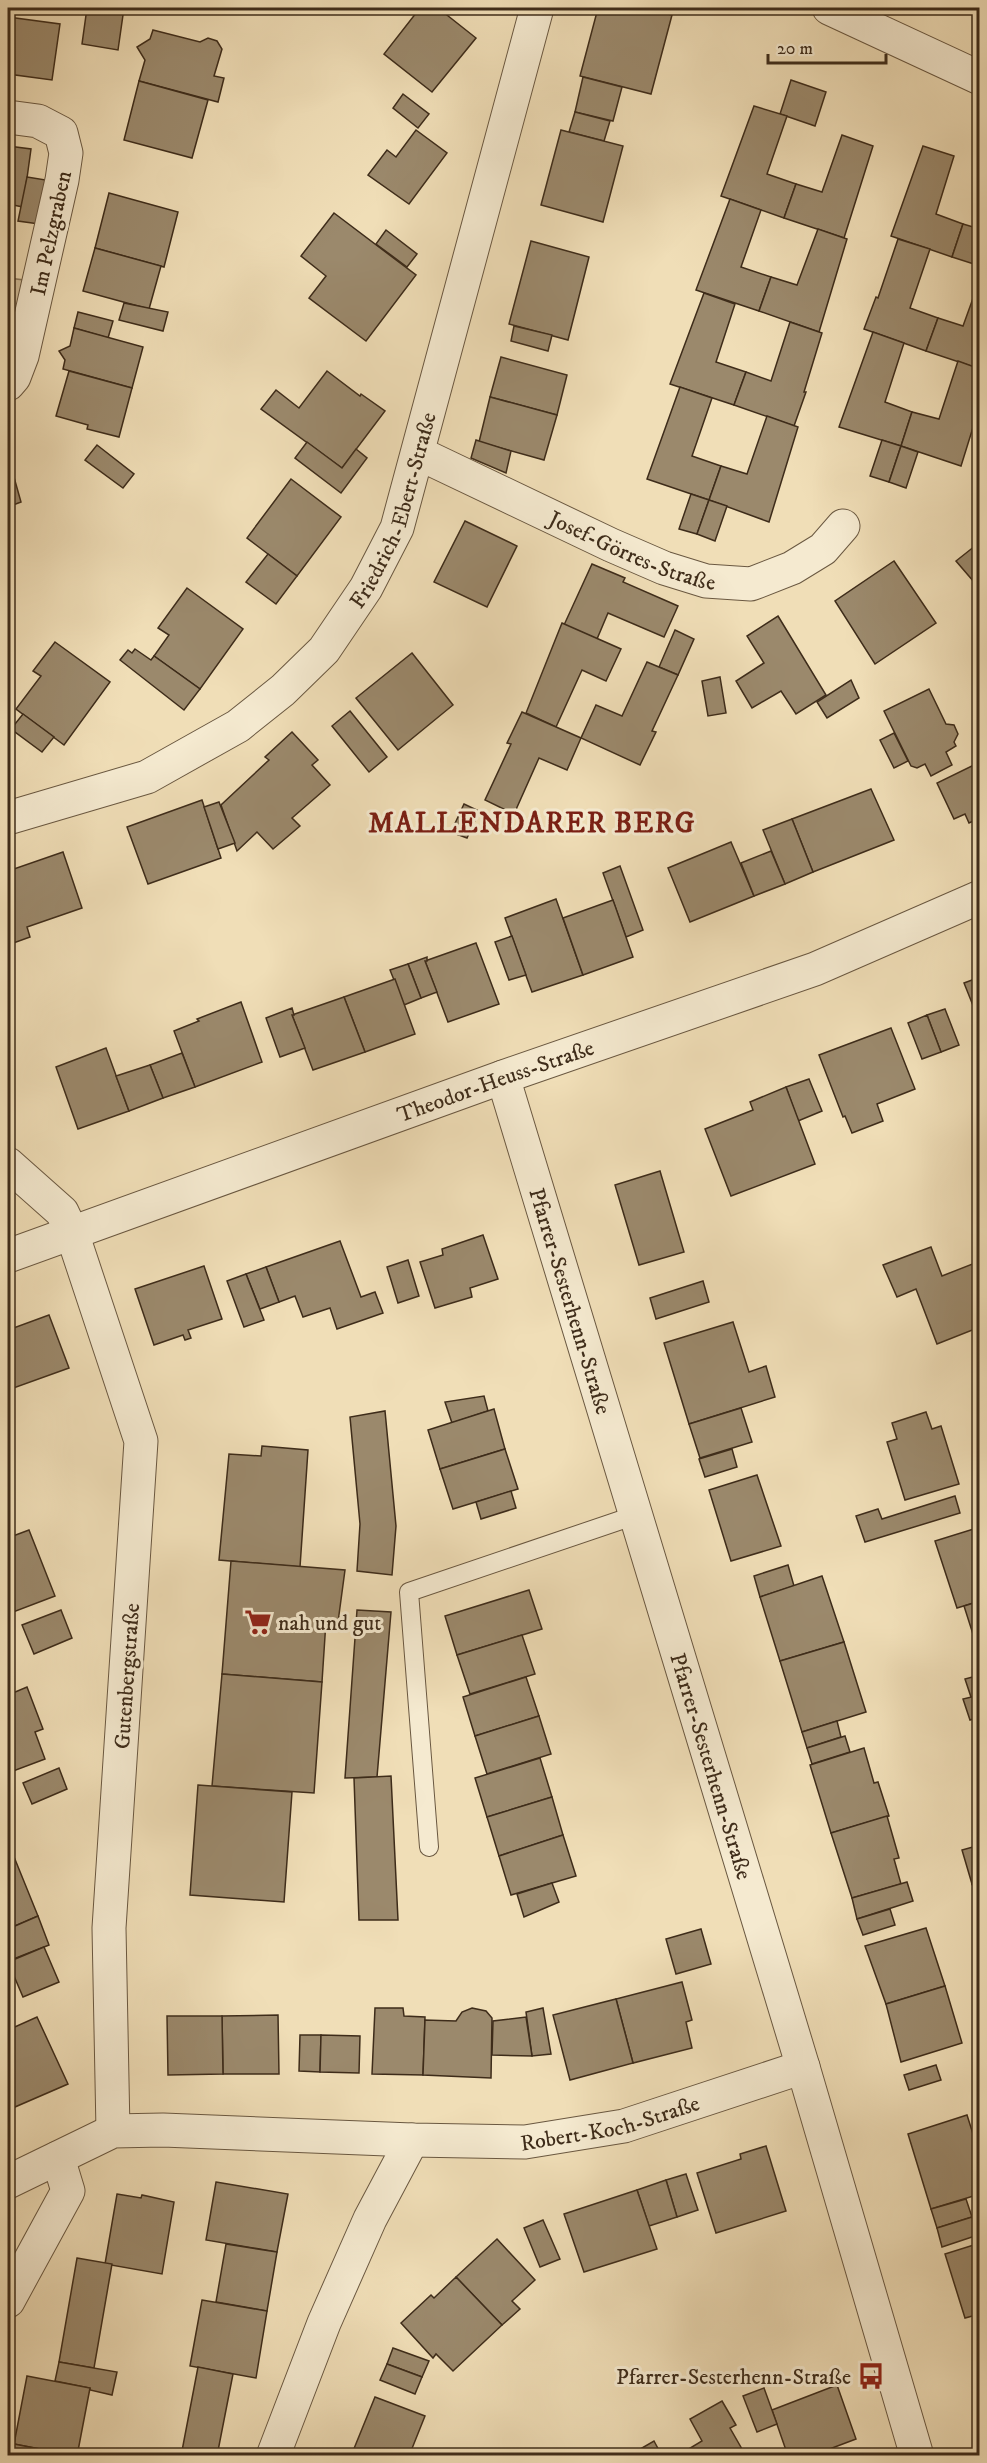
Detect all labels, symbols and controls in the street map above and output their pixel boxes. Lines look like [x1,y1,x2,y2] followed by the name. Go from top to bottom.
[768,27,886,65] scale bar
[777,38,813,60] text: 20 m
[25,168,78,298] street label: Im Pelzgraben
[344,410,443,614] street label: Friedrich-Ebert-Straße
[542,505,716,597] street label: Josef-Görres-Straße
[368,806,696,841] district label: MALLENDARER BERG
[394,1035,598,1129] street label: Theodor-Heuss-Straße
[522,1185,616,1418] street label: Pfarrer-Sesterhenn-Straße
[109,1602,146,1750] street label: Gutenbergstraße
[243,1607,273,1637] supermarket icon: nah und gut
[278,1610,381,1637] place label: nah und gut
[663,1650,757,1883] street label: Pfarrer-Sesterhenn-Straße
[519,2090,703,2158] street label: Robert-Koch-Straße
[856,2361,886,2391] bus stop icon: Pfarrer-Sesterhenn-Straße
[616,2364,851,2391] place label: Pfarrer-Sesterhenn-Straße

